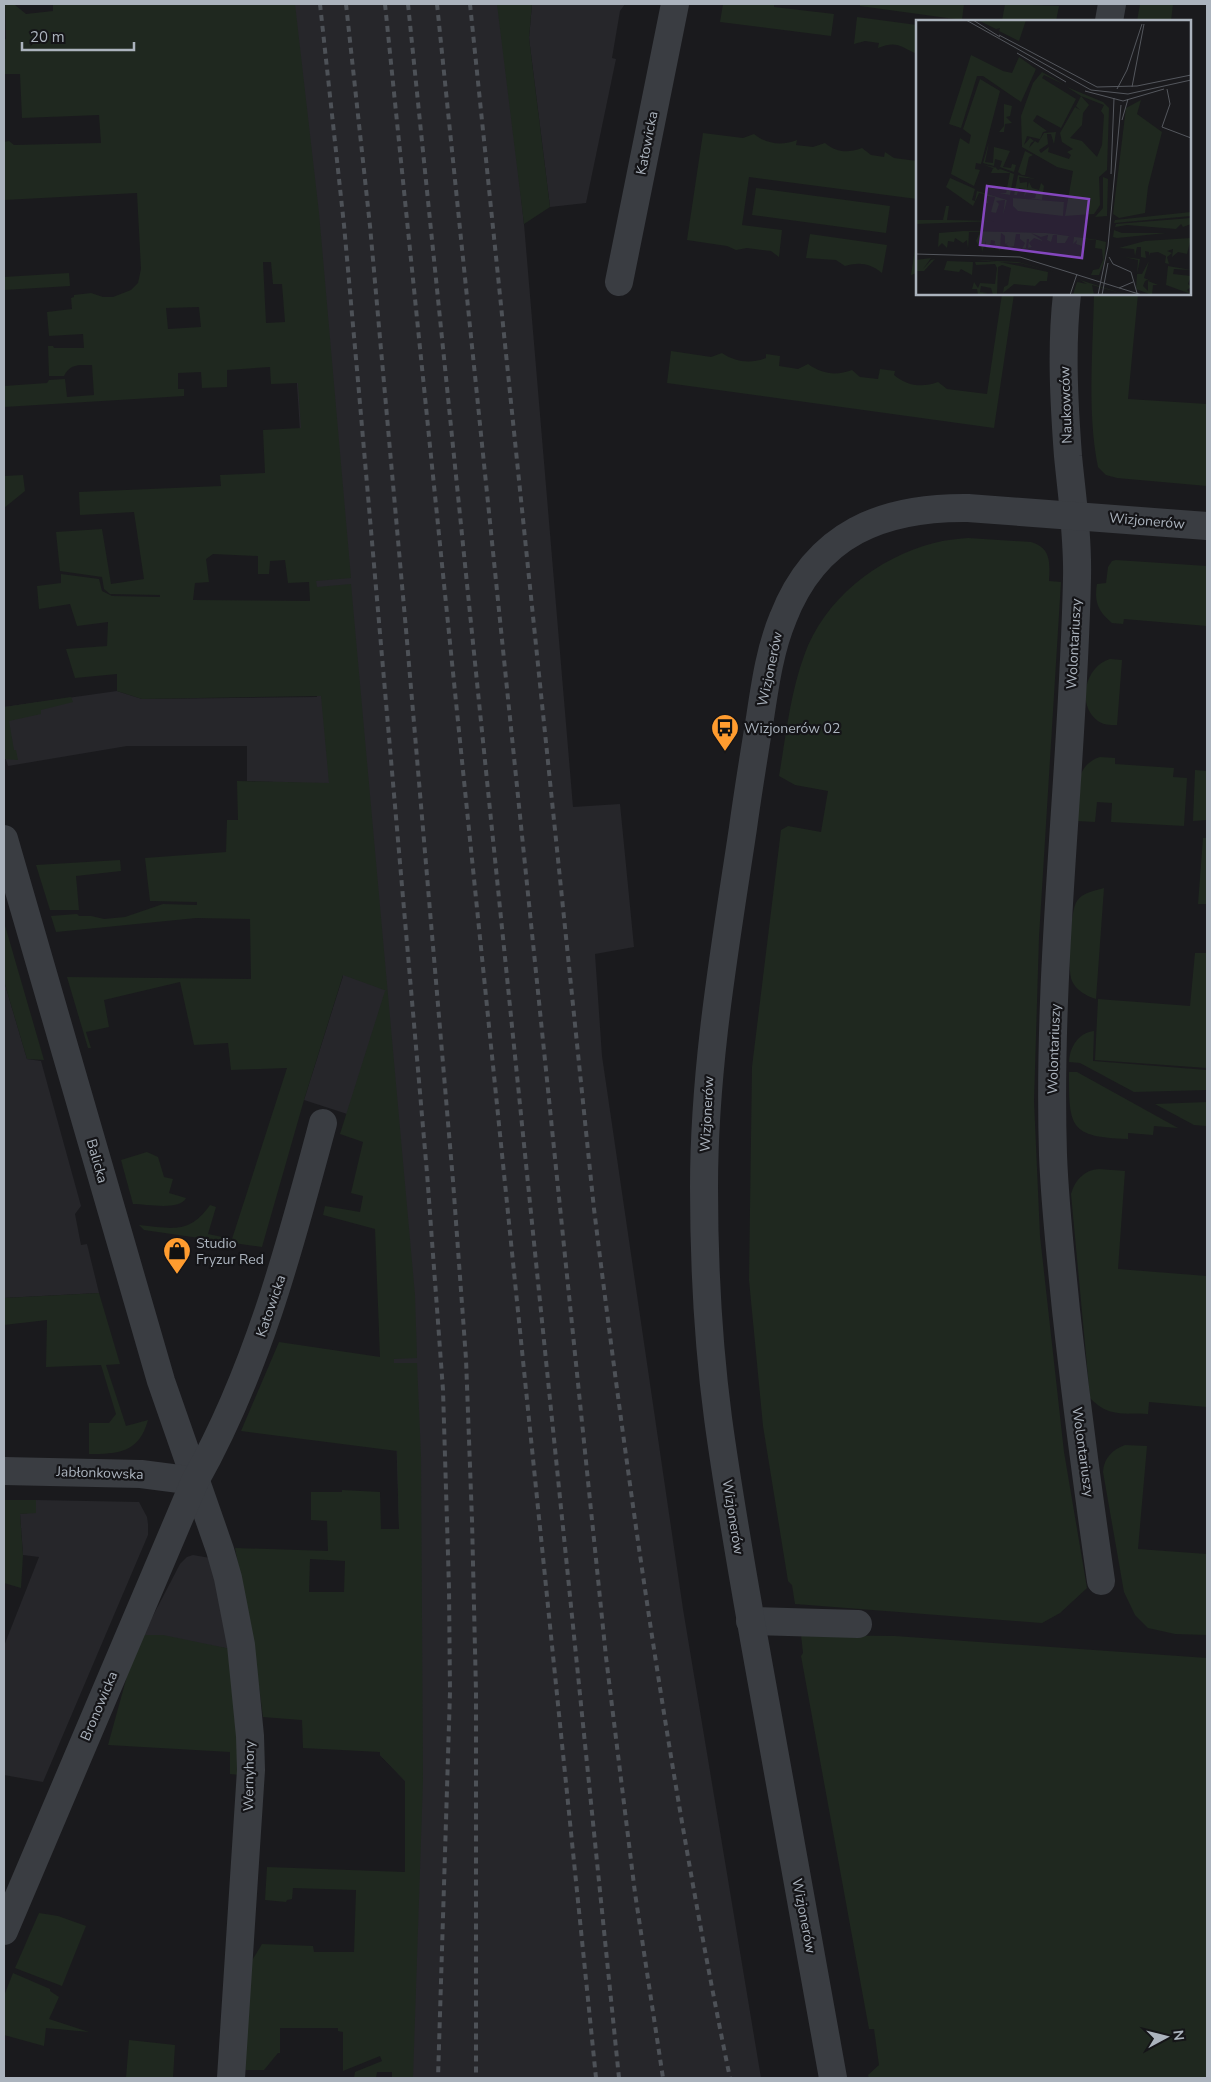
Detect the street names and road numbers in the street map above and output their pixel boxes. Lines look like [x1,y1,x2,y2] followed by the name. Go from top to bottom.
[632,110,662,176] street label: Katowicka
[1055,366,1077,444] street label: Naukowców
[1108,508,1186,534] street label: Wizjonerów
[1062,597,1086,690] street label: Wolontariuszy
[753,630,787,708] street label: Wizjonerów
[1043,1002,1065,1095] street label: Wolontariuszy
[696,1075,718,1152] street label: Wizjonerów
[82,1137,112,1185] street label: Balicka
[252,1272,290,1340] street label: Katowicka
[1067,1406,1099,1499] street label: Wolontariuszy
[55,1462,144,1484] street label: Jabłonkowska
[718,1478,748,1556] street label: Wizjonerów
[76,1668,122,1744] street label: Bronowicka
[239,1740,259,1811] street label: Wernyhory
[787,1877,821,1955] street label: Wizjonerów

